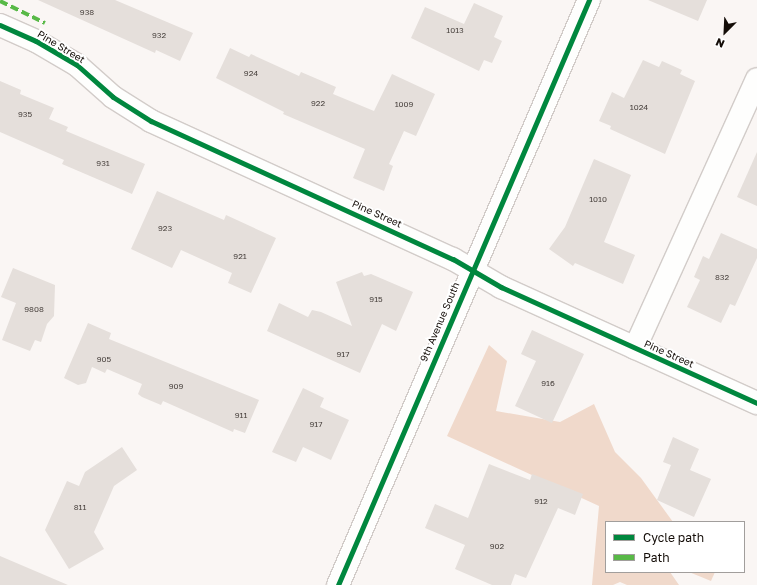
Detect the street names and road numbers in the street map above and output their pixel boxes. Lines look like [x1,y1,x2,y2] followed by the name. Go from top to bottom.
[35,28,87,66] street label: Pine Street
[350,198,404,230] street label: Pine Street
[418,280,462,364] street label: 9th Avenue South
[642,338,696,370] street label: Pine Street

